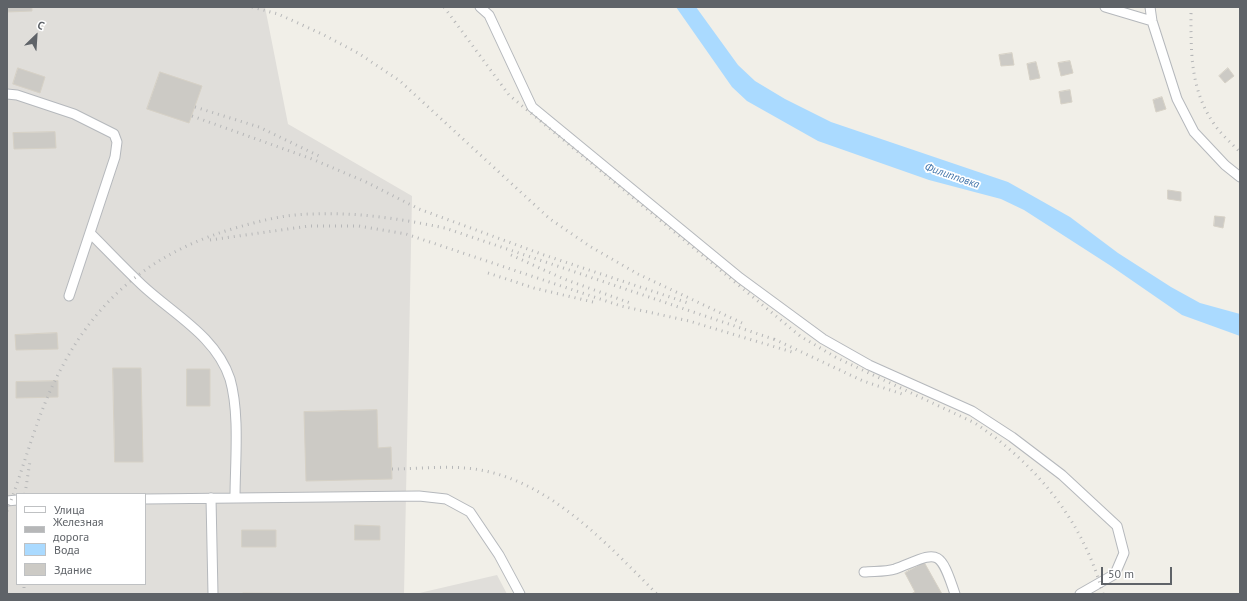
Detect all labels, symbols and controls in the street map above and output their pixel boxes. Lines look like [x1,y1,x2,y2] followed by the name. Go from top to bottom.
[16,16,56,56] north arrow
[35,17,47,33] text: С
[923,160,981,192] water label: Филипповка
[16,493,146,585] legend
[54,502,85,517] text: Улица
[53,514,104,544] text: Железная дорога
[54,542,80,557] text: Вода
[1103,559,1174,585] scale bar
[54,562,92,577] text: Здание
[1108,566,1134,581] text: 50 m

